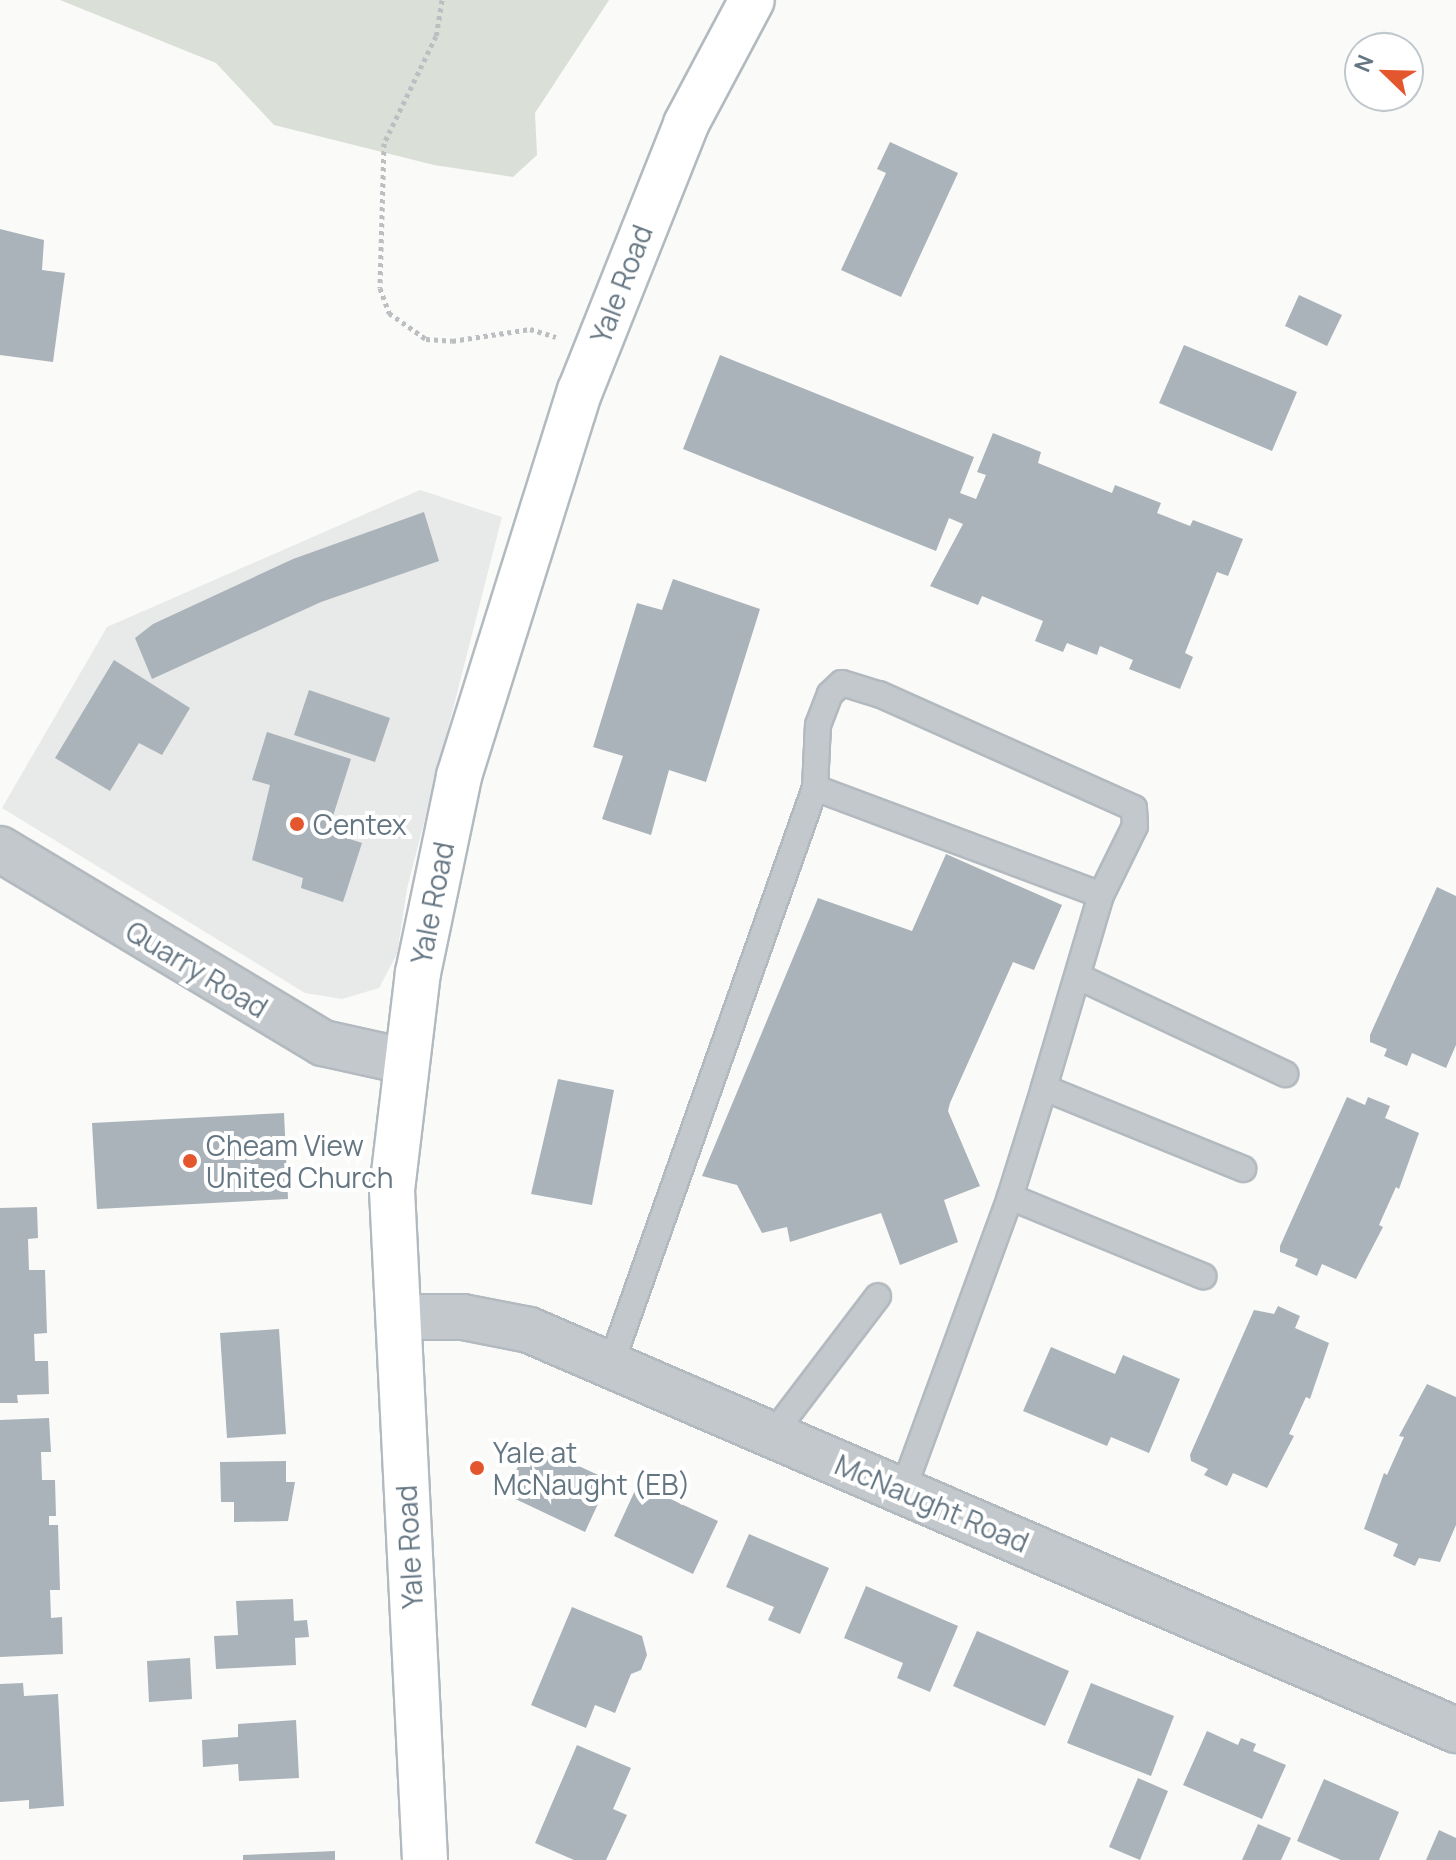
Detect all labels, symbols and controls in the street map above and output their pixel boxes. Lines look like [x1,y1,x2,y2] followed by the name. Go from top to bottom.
[1344,32,1424,112] north arrow
[1347,50,1381,77] text: N
[583,220,659,348] street label: Yale Road
[313,807,407,841] place label: Centex
[288,815,306,833] marker: Centex
[404,839,460,967] street label: Yale Road
[120,914,274,1024] street label: Quarry Road
[206,1128,393,1194] place label: Cheam View United Church
[181,1152,199,1170] marker: Cheam View United Church
[493,1435,690,1501] place label: Yale at McNaught (EB)
[830,1447,1034,1559] street label: McNaught Road
[468,1459,486,1477] marker: Yale at McNaught (EB)
[389,1484,429,1610] street label: Yale Road

